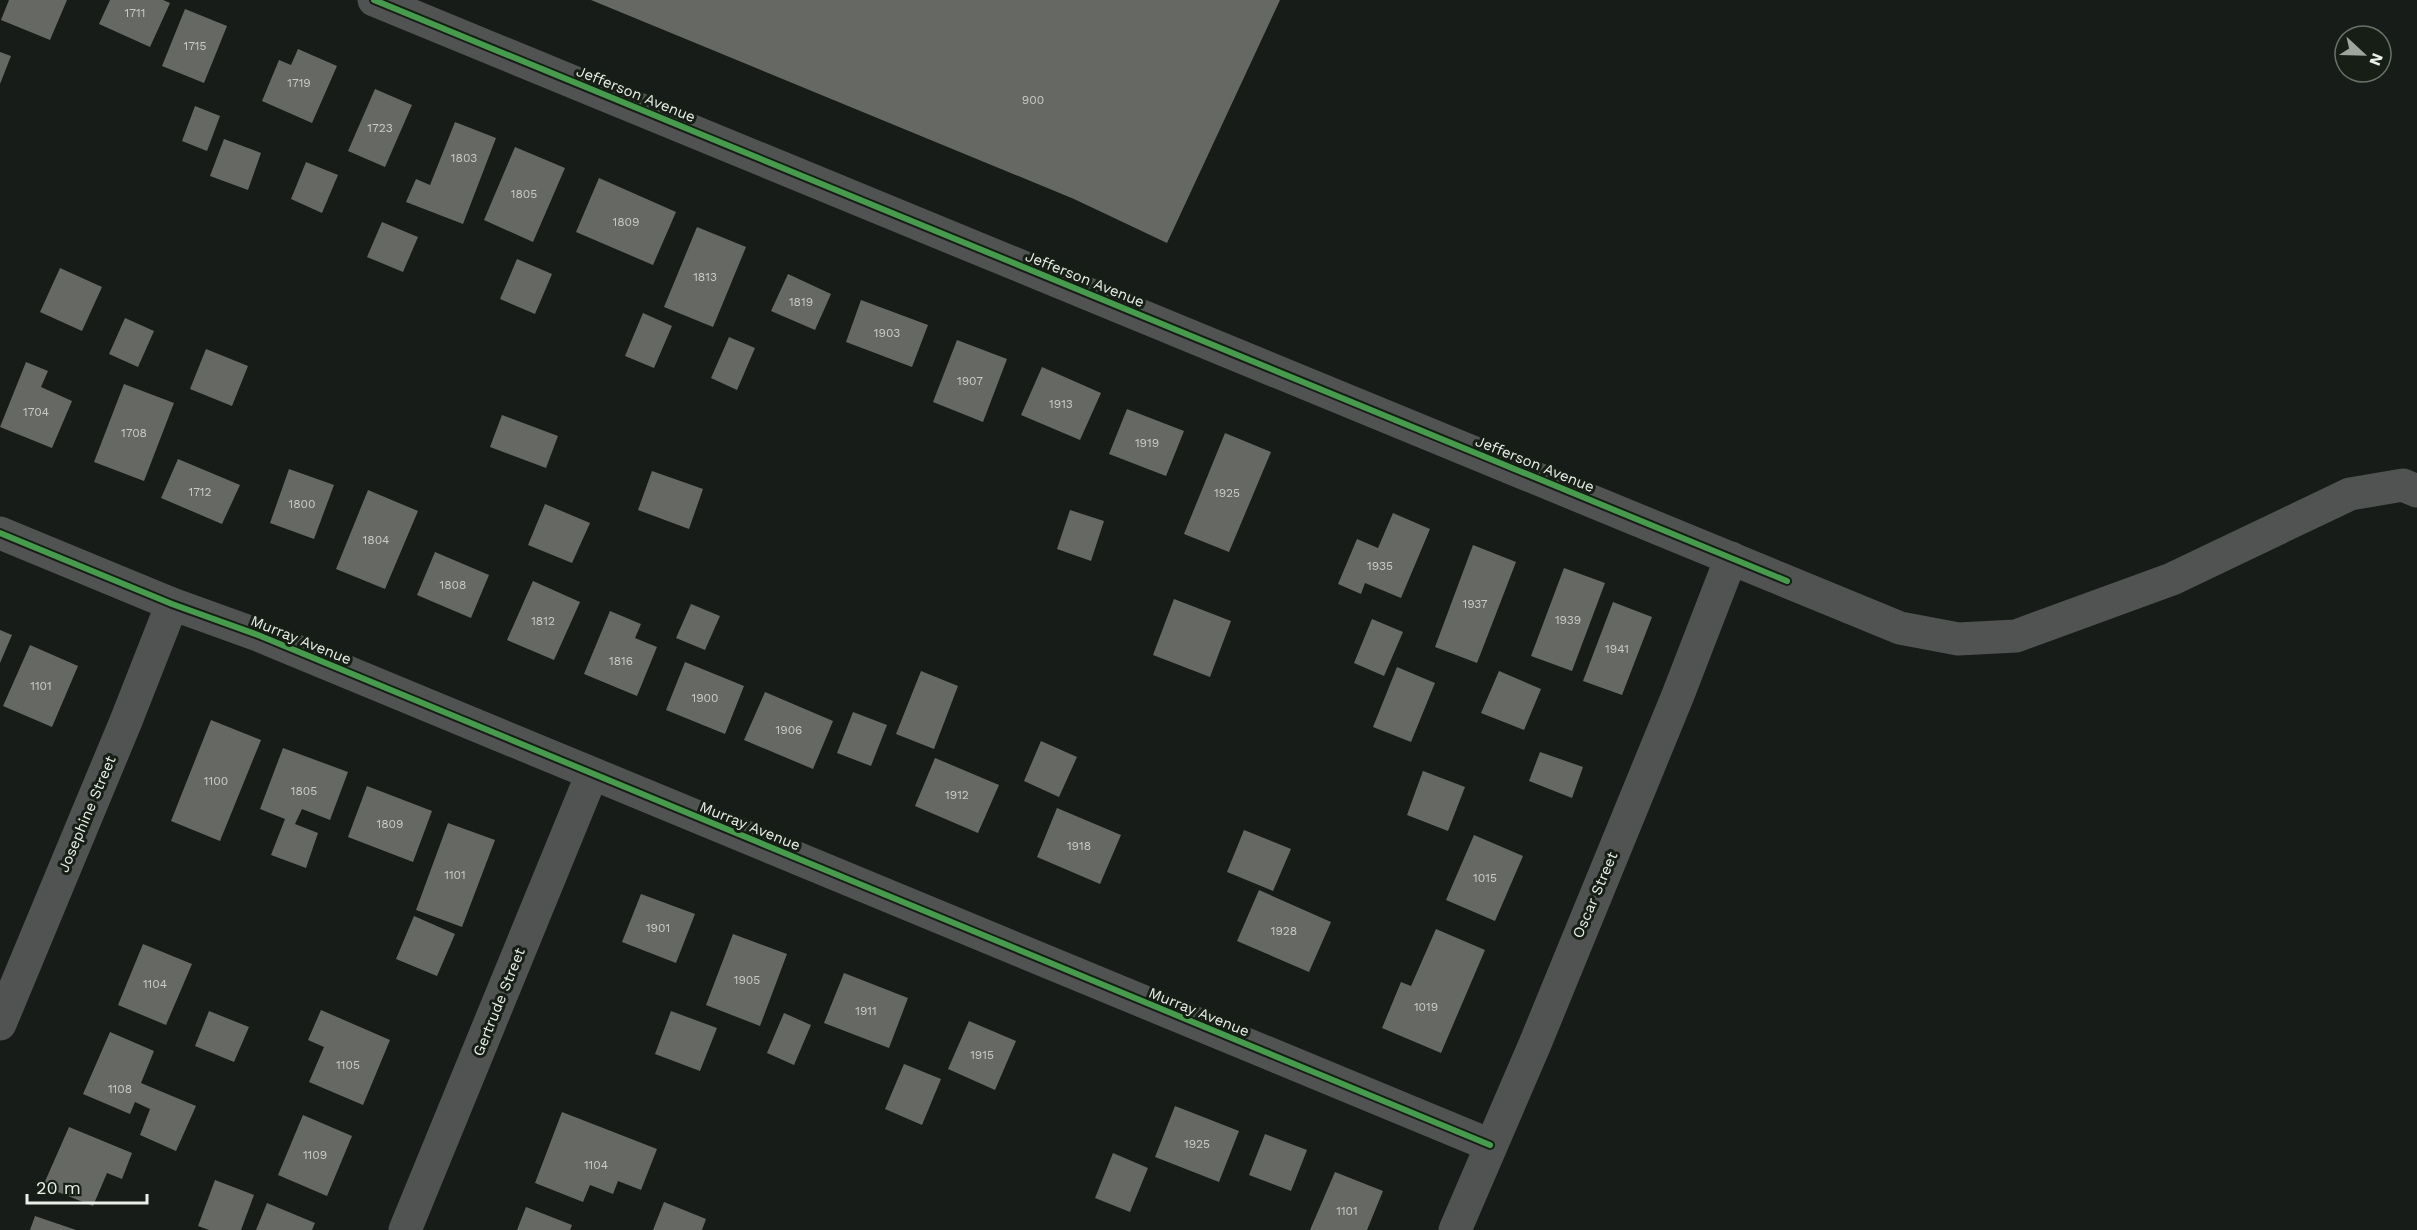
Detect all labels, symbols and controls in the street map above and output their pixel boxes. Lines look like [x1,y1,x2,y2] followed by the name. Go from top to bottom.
[125,6,145,20] house number: 1711
[2333,24,2393,84] north arrow
[183,39,207,53] house number: 1715
[2365,50,2387,68] text: N
[574,62,698,126] street label: Jefferson Avenue
[287,76,311,90] house number: 1719
[1022,93,1044,107] house number: 900
[367,121,393,135] house number: 1723
[451,151,477,165] house number: 1803
[511,187,537,201] house number: 1805
[613,215,639,229] house number: 1809
[1023,247,1147,311] street label: Jefferson Avenue
[693,270,717,284] house number: 1813
[789,295,813,309] house number: 1819
[874,326,900,340] house number: 1903
[957,374,983,388] house number: 1907
[1049,397,1073,411] house number: 1913
[23,405,49,419] house number: 1704
[121,426,147,440] house number: 1708
[1473,432,1597,496] street label: Jefferson Avenue
[1135,436,1159,450] house number: 1919
[188,485,212,499] house number: 1712
[1214,486,1240,500] house number: 1925
[288,497,316,511] house number: 1800
[363,533,389,547] house number: 1804
[1367,559,1393,573] house number: 1935
[440,578,466,592] house number: 1808
[1462,597,1488,611] house number: 1937
[248,612,354,668] street label: Murray Avenue
[1555,613,1581,627] house number: 1939
[531,614,555,628] house number: 1812
[1605,642,1629,656] house number: 1941
[609,654,633,668] house number: 1816
[30,679,52,693] house number: 1101
[691,691,719,705] house number: 1900
[776,723,802,737] house number: 1906
[54,752,120,875] street label: Josephine Street
[204,774,228,788] house number: 1100
[291,784,317,798] house number: 1805
[945,788,969,802] house number: 1912
[697,798,803,854] street label: Murray Avenue
[377,817,403,831] house number: 1809
[1067,839,1091,853] house number: 1918
[1569,848,1622,941] street label: Oscar Street
[444,868,466,882] house number: 1101
[1473,871,1497,885] house number: 1015
[646,921,670,935] house number: 1901
[1271,924,1297,938] house number: 1928
[469,945,529,1059] street label: Gertrude Street
[734,973,760,987] house number: 1905
[143,977,167,991] house number: 1104
[1146,984,1252,1040] street label: Murray Avenue
[1414,1000,1438,1014] house number: 1019
[855,1004,877,1018] house number: 1911
[970,1048,994,1062] house number: 1915
[336,1058,360,1072] house number: 1105
[108,1082,132,1096] house number: 1108
[1184,1137,1210,1151] house number: 1925
[303,1148,327,1162] house number: 1109
[584,1158,608,1172] house number: 1104
[27,1167,147,1205] scale bar
[36,1177,81,1198] text: 20 m
[1336,1204,1358,1218] house number: 1101

